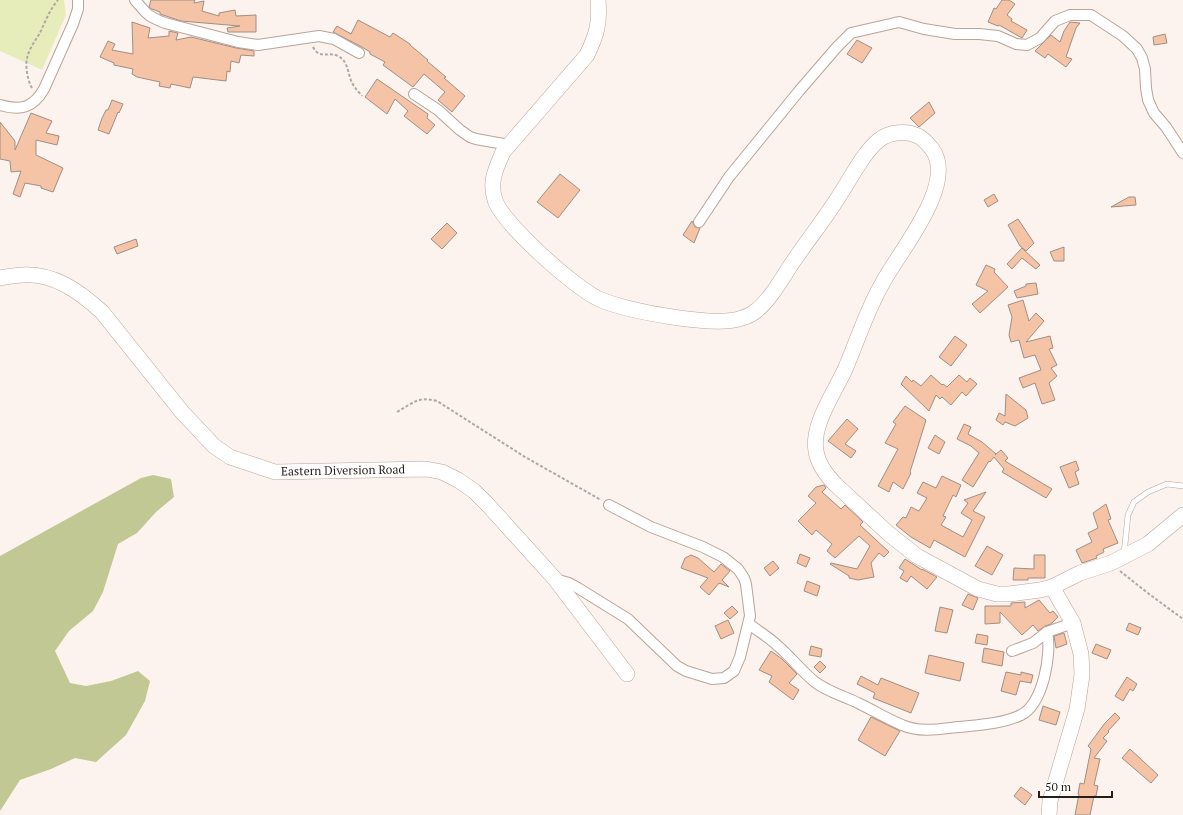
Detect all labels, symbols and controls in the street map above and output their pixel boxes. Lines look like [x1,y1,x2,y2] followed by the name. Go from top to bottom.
[281,461,406,479] street label: Eastern Diversion Road
[1039,773,1112,799] scale bar
[1045,779,1072,794] text: 50 m

